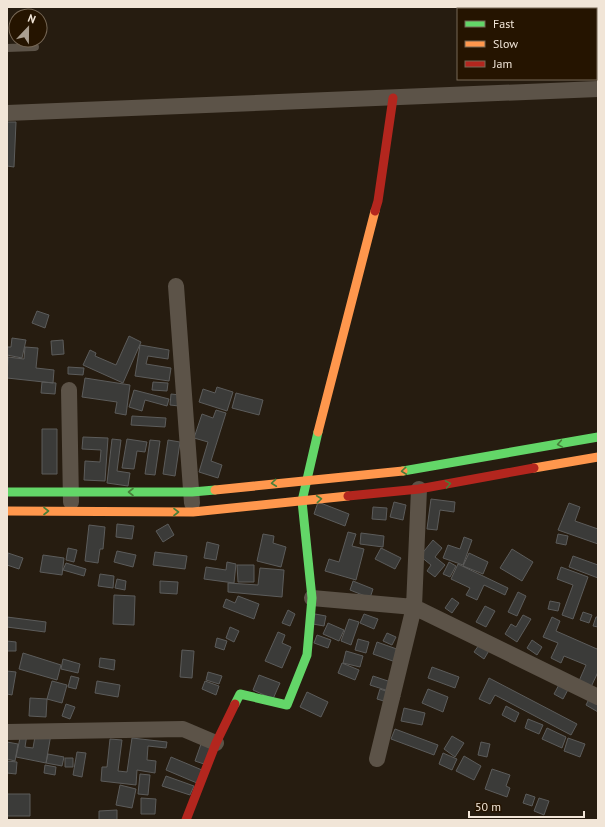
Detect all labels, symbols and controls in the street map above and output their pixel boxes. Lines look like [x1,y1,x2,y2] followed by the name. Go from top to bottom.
[8,8,48,48] north arrow
[457,8,597,80] legend
[26,11,38,27] text: N
[493,16,514,31] text: Fast
[493,36,518,51] text: Slow
[492,56,512,71] text: Jam
[556,439,563,448] one-way arrow
[401,466,407,475] one-way arrow
[271,479,278,488] one-way arrow
[445,480,451,489] one-way arrow
[128,488,134,496] one-way arrow
[316,495,322,504] one-way arrow
[43,507,49,515] one-way arrow
[173,508,179,516] one-way arrow
[469,793,584,819] scale bar
[475,799,501,814] text: 50 m

